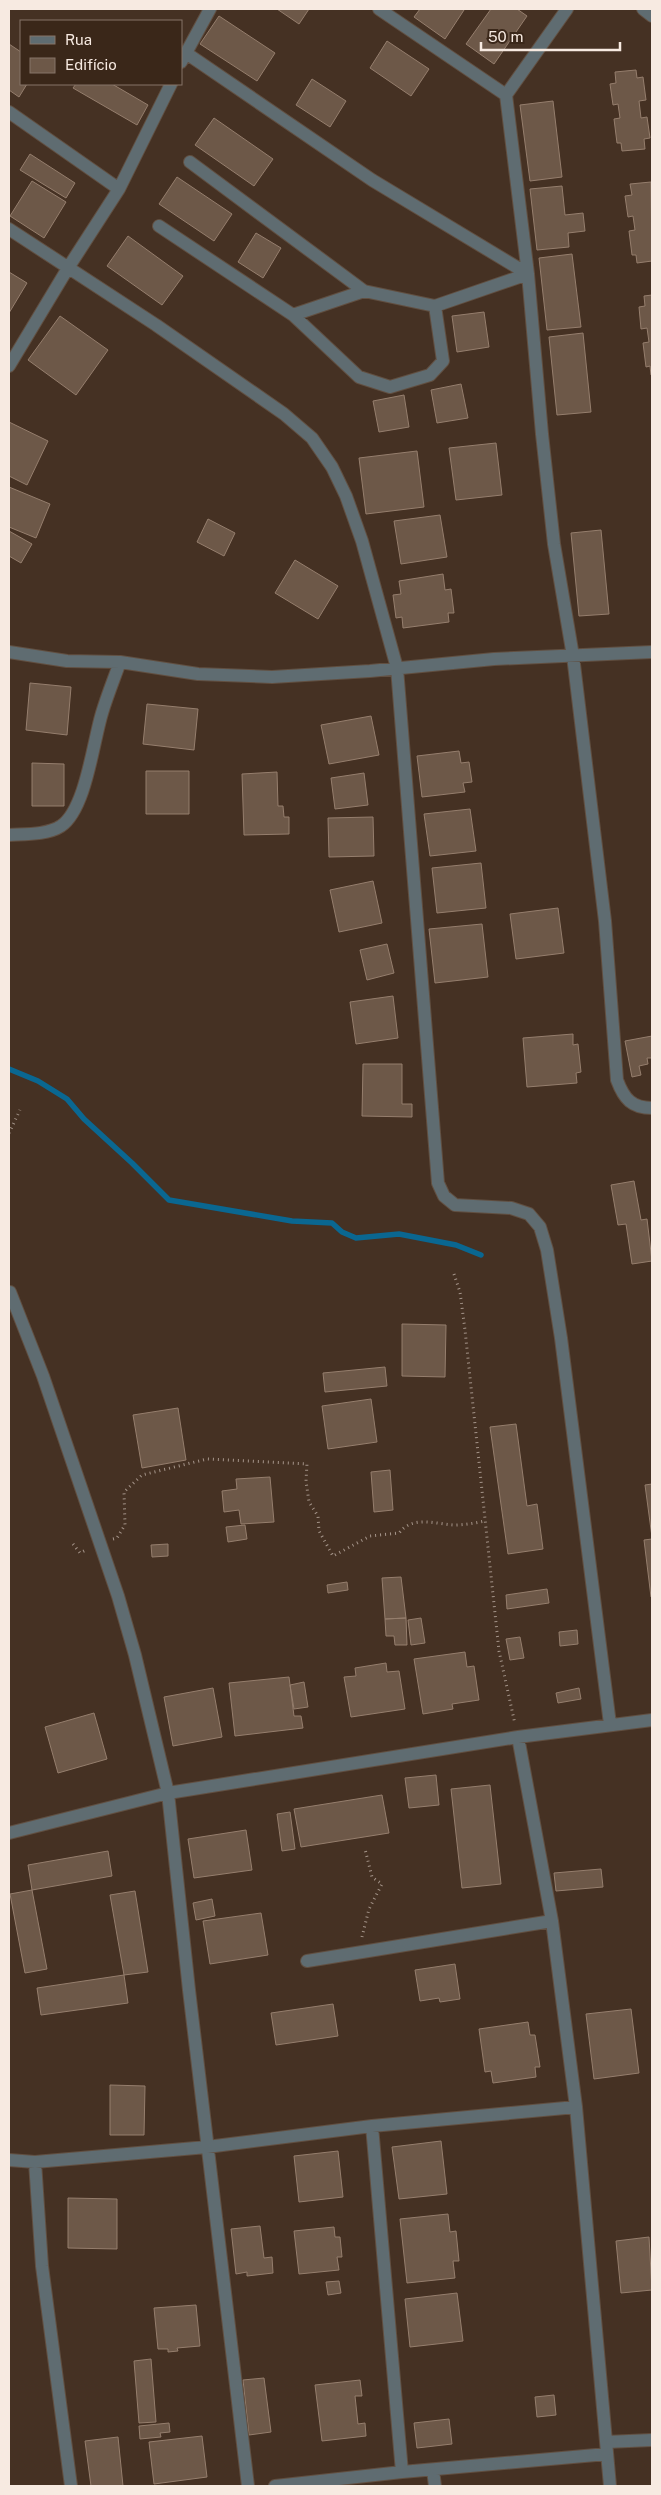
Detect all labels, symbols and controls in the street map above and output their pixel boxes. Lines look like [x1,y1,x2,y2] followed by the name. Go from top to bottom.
[20,20,182,85] legend
[481,20,620,52] scale bar
[488,28,523,45] text: 50 m
[65,31,92,48] text: Rua
[65,56,117,73] text: Edifício

